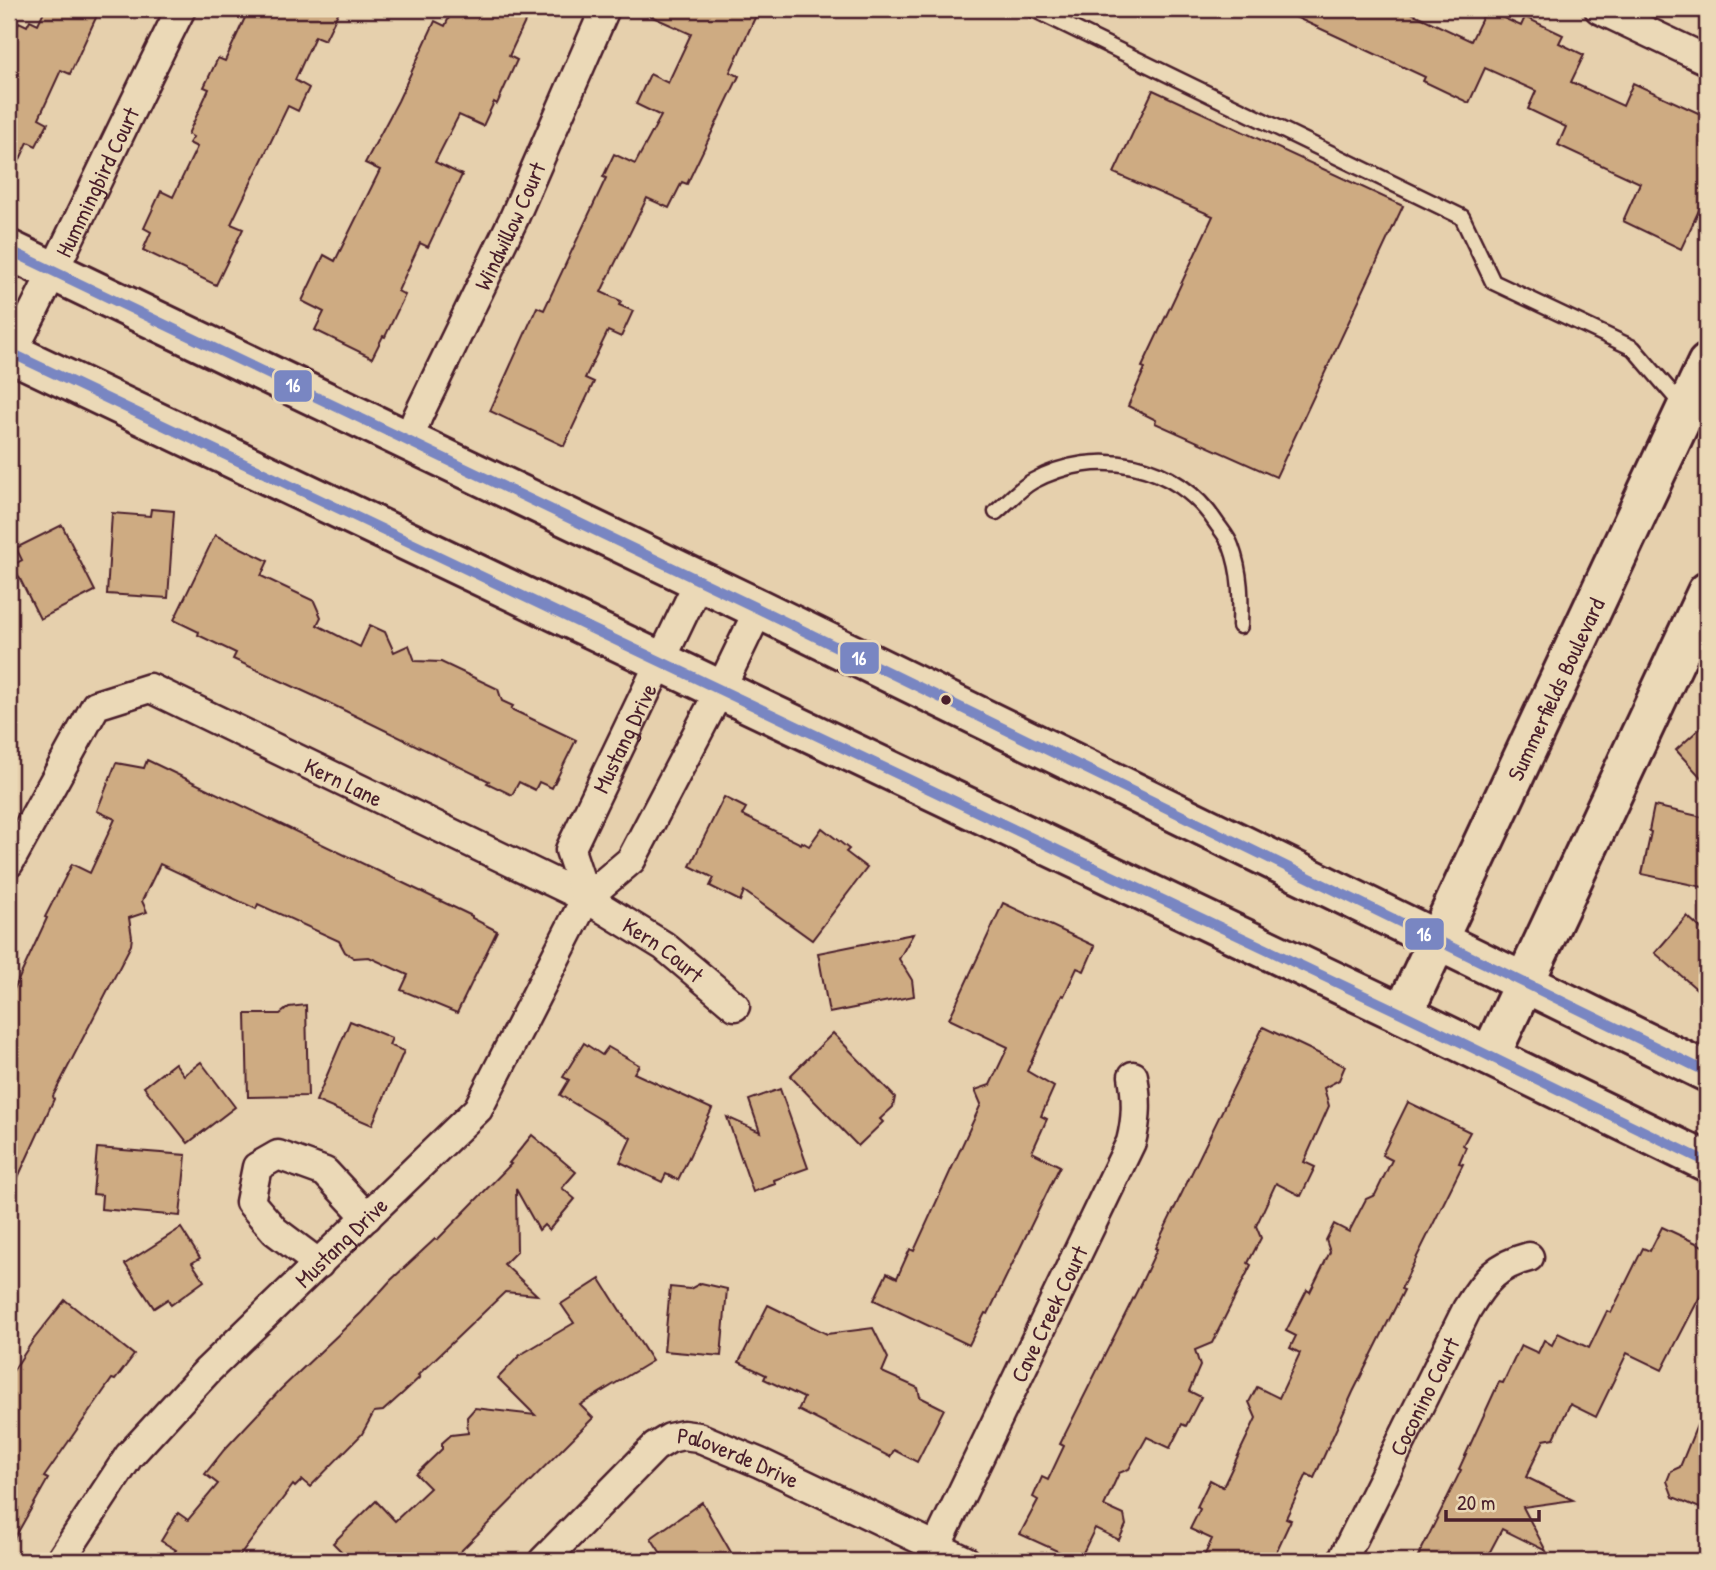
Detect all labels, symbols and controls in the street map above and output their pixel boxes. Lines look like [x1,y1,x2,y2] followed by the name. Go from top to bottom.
[47,101,146,262] street label: Hummingbird Court
[466,156,553,295] street label: Windwillow Court
[273,369,313,403] line badge: 16
[286,372,301,398] text: 16
[1499,592,1611,785] street label: Summerfields Boulevard
[839,641,880,675] line badge: 16
[852,645,867,671] text: 16
[584,678,663,798] street label: Mustang Drive
[939,693,953,707] unlabelled marker
[300,749,388,813] street label: Kern Lane
[617,909,712,990] street label: Kern Court
[1404,917,1445,951] line badge: 16
[1417,921,1432,947] text: 16
[288,1190,394,1294] street label: Mustang Drive
[1002,1239,1095,1387] street label: Cave Creek Court
[1381,1331,1467,1461] street label: Coconino Court
[676,1419,804,1495] street label: Paloverde Drive
[1446,1479,1539,1523] scale bar
[1457,1488,1495,1517] text: 20 m

